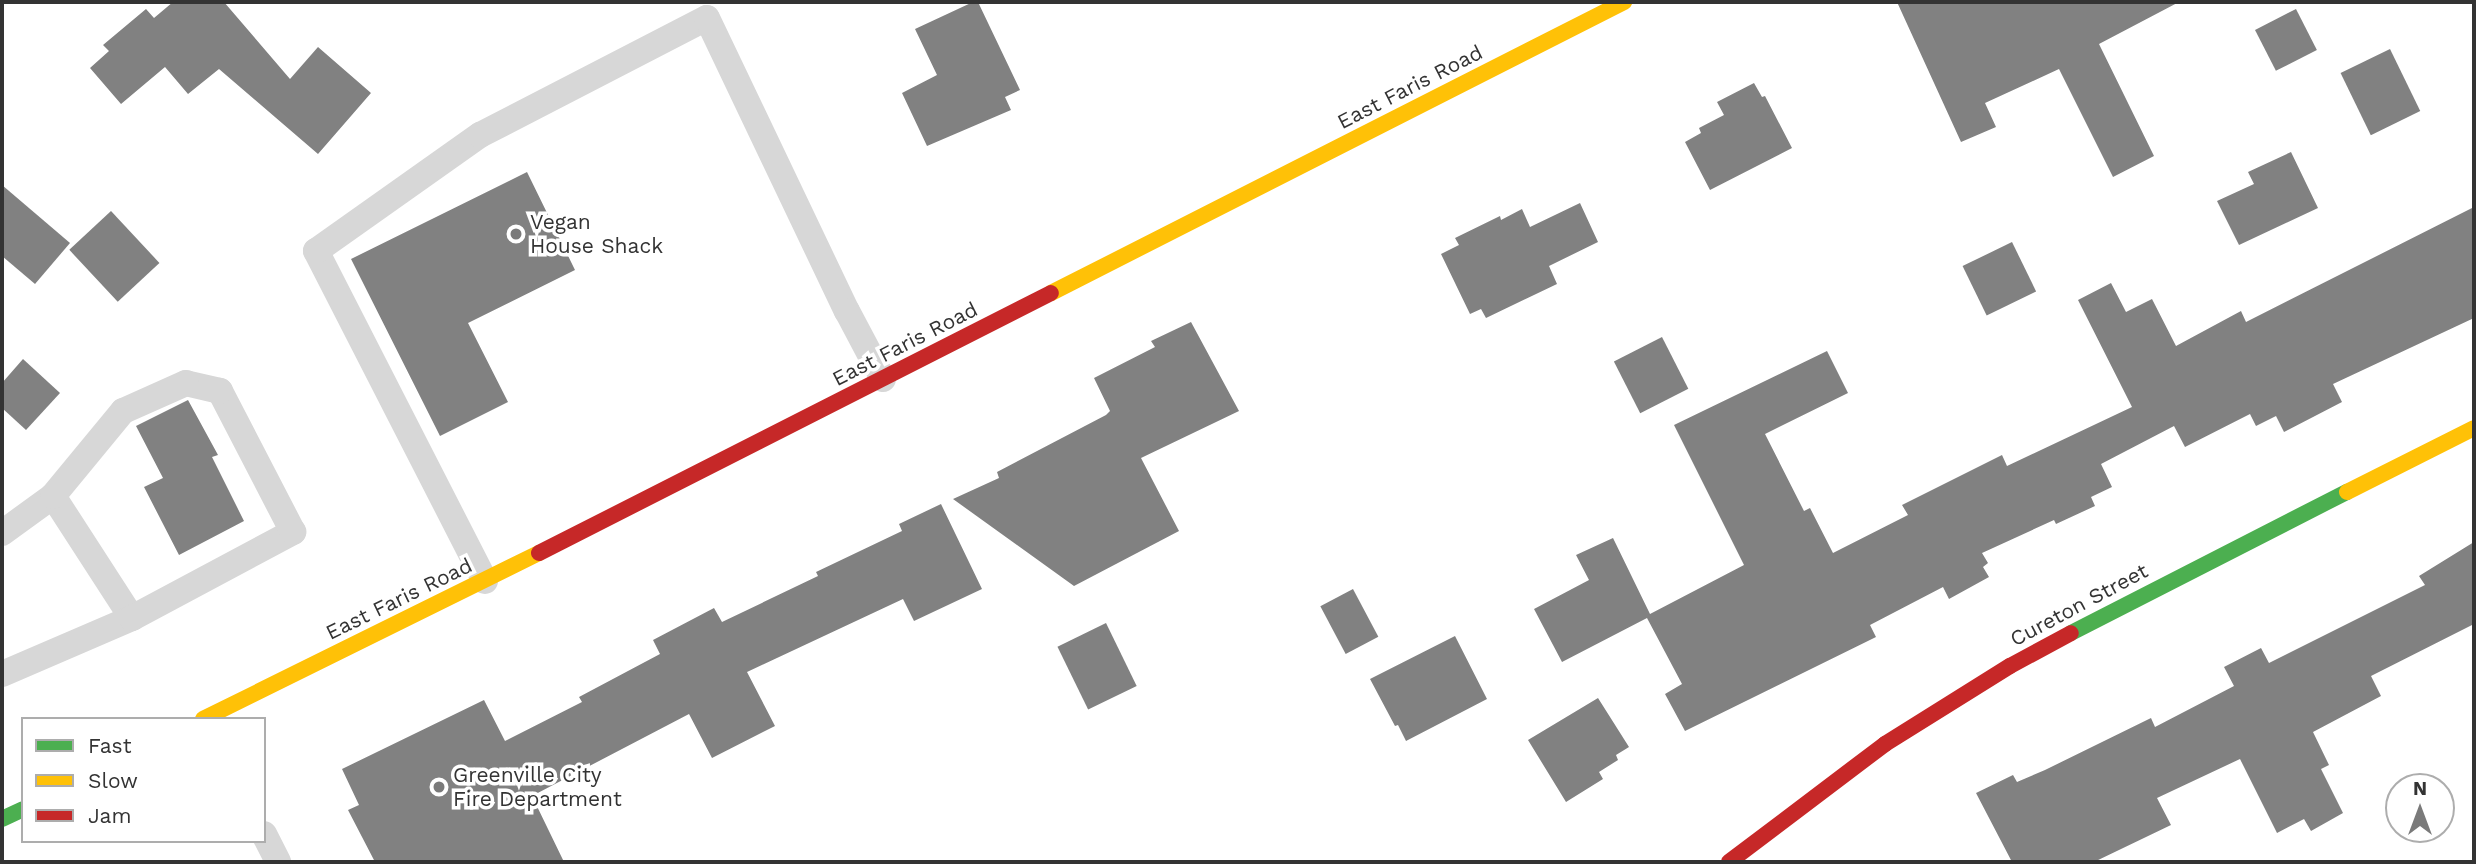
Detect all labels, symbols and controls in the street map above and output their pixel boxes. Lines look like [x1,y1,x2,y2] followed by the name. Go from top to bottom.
[1333,40,1487,134] street label: East Faris Road
[530,209,663,259] place label: Vegan House Shack
[508,226,524,242] marker: Vegan House Shack
[828,297,982,391] street label: East Faris Road
[322,553,476,645] street label: East Faris Road
[2006,558,2152,652] street label: Cureton Street
[21,717,266,843] legend
[88,733,132,758] text: Fast
[453,762,622,812] place label: Greenville City Fire Department
[88,768,138,793] text: Slow
[2385,773,2455,843] north arrow
[2413,777,2427,800] text: N
[431,779,447,795] marker: Greenville City Fire Department
[88,803,131,828] text: Jam

